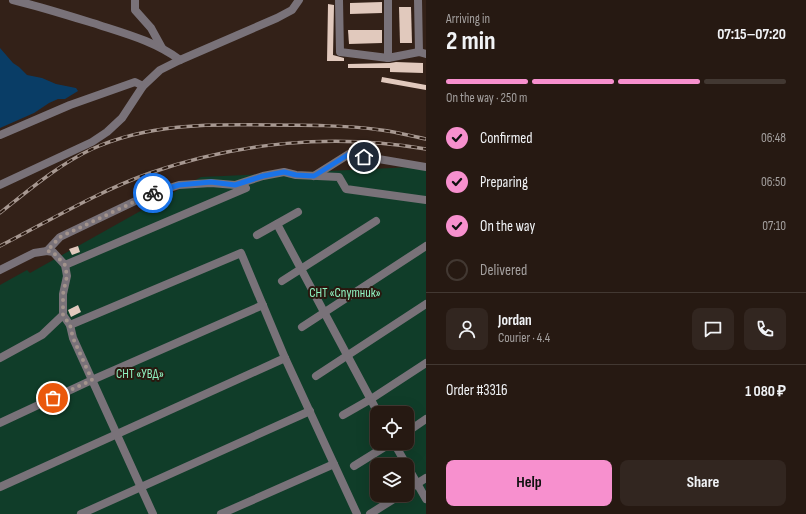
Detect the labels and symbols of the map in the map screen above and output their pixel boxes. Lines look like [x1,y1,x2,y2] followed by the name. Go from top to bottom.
[347,140,381,174] pin
[133,173,173,213] courier
[309,285,381,301] park label: СНТ «Спутник»
[116,366,164,382] park label: СНТ «УВД»
[36,381,70,415] pin

